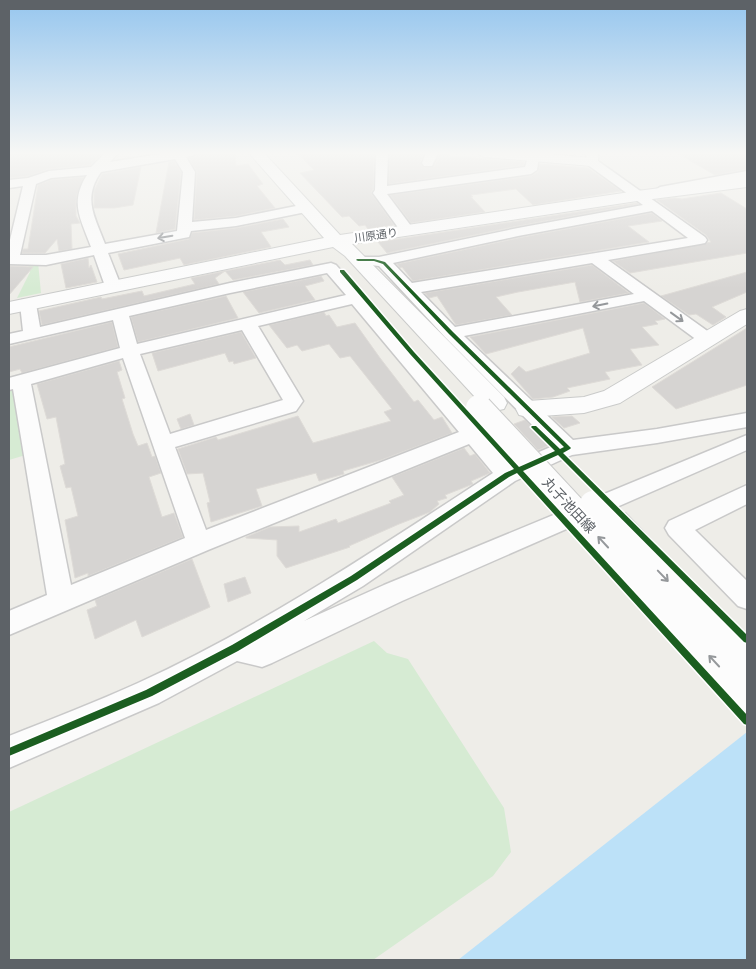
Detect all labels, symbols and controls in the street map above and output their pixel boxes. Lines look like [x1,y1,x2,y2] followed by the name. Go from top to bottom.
[353,226,399,244] street label: 川原通り
[157,233,173,242] one-way arrow
[592,300,608,310] one-way arrow
[670,312,684,322] one-way arrow
[539,474,599,536] street label: 丸子池田線
[597,536,609,548] one-way arrow
[657,569,669,582] one-way arrow
[708,655,720,667] one-way arrow

